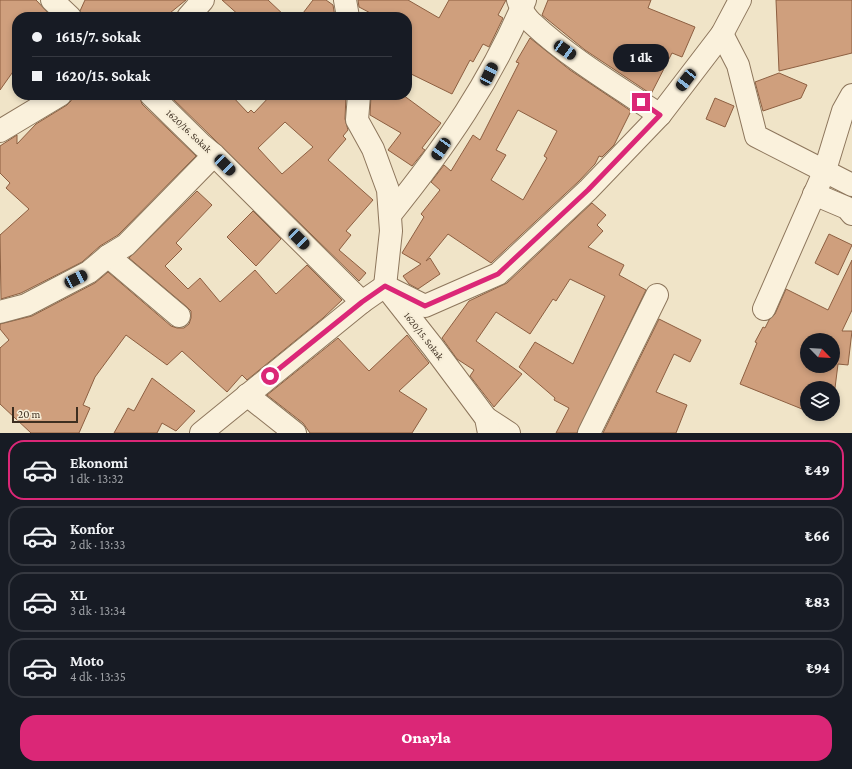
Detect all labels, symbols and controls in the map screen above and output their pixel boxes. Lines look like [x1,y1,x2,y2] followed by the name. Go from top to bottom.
[56,29,141,45] text: 1615/7. Sokak
[552,38,578,62] car
[613,44,669,72] callout: 1 dk
[630,50,652,65] text: 1 dk
[478,61,500,87] car
[674,67,698,93] car
[56,68,150,84] text: 1620/15. Sokak
[632,93,650,111] route end
[164,107,214,155] street label: 1620/16. Sokak
[429,136,453,162] car
[212,152,238,178] car
[286,226,312,252] car
[63,268,89,290] car
[402,310,446,362] street label: 1620/15. Sokak
[800,333,840,373] north arrow
[800,333,840,421] map controls
[261,367,279,385] route start
[800,381,840,421] button: layers
[12,405,78,424] scale bar
[18,408,40,420] text: 20 m
[22,452,58,488] icon: car
[70,455,128,471] text: Ekonomi
[805,462,830,478] text: ₺49
[70,471,124,486] text: 1 dk · 13:32
[22,518,58,554] icon: car
[70,521,114,537] text: Konfor
[805,528,830,544] text: ₺66
[70,537,125,552] text: 2 dk · 13:33
[22,584,58,620] icon: car
[70,587,87,603] text: XL
[805,594,830,610] text: ₺83
[70,603,126,618] text: 3 dk · 13:34
[22,650,58,686] icon: car
[70,653,104,669] text: Moto
[806,660,830,676] text: ₺94
[70,669,126,684] text: 4 dk · 13:35
[20,715,832,761] button: Onayla

